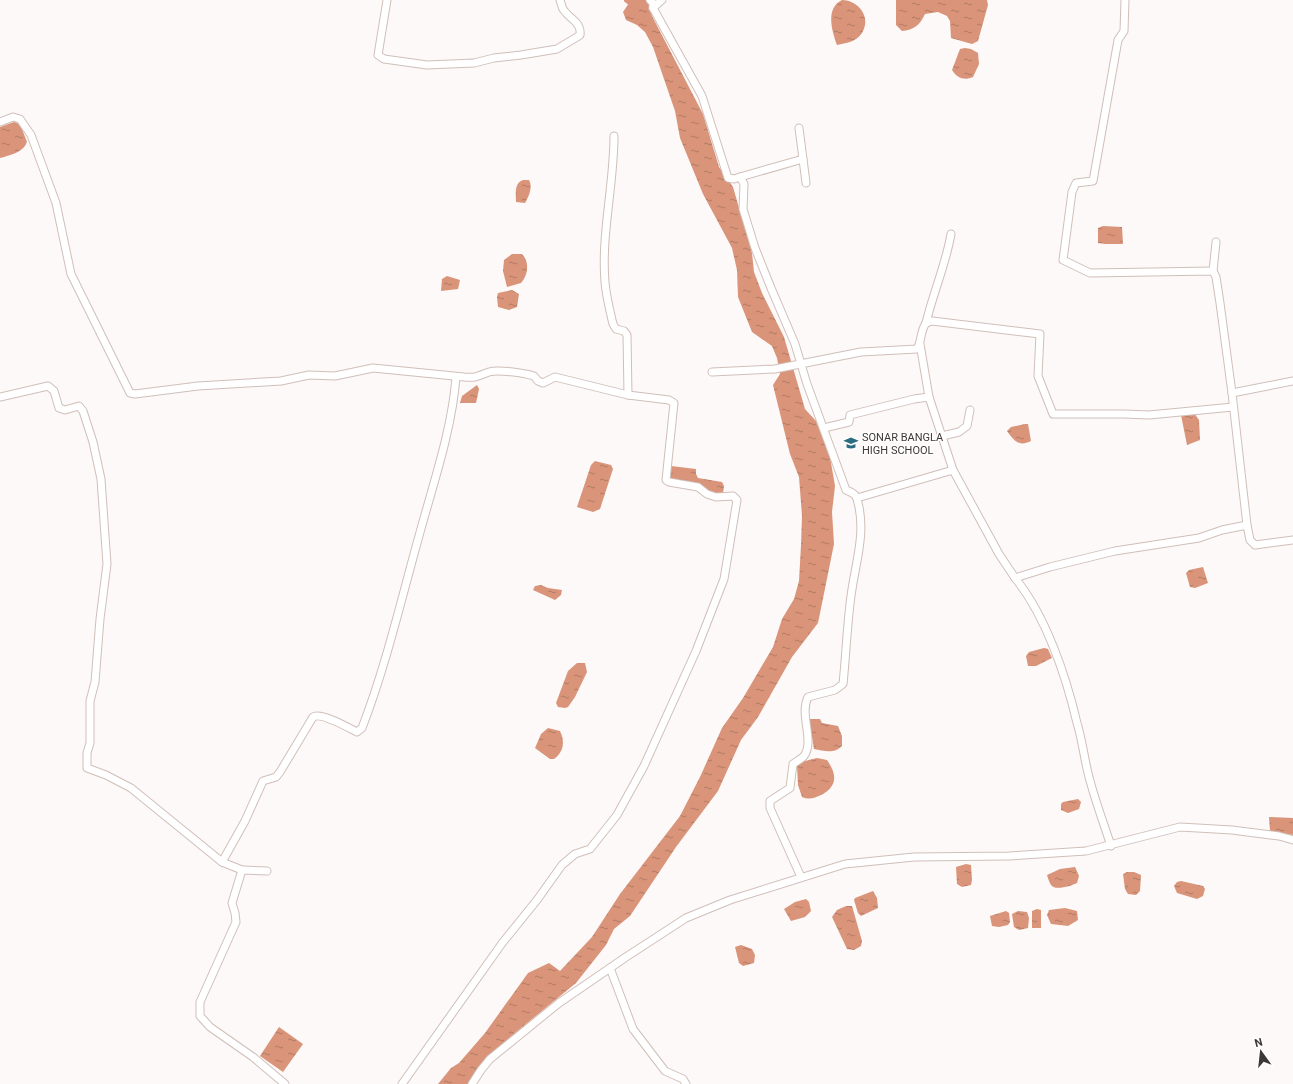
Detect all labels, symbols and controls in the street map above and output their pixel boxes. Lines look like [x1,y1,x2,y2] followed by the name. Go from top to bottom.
[862,431,944,457] place label: SONAR BANGLA HIGH SCHOOL
[843,435,859,451] school or university icon: SONAR BANGLA HIGH SCHOOL
[1241,1032,1281,1072] north arrow
[1253,1035,1264,1050] text: N

